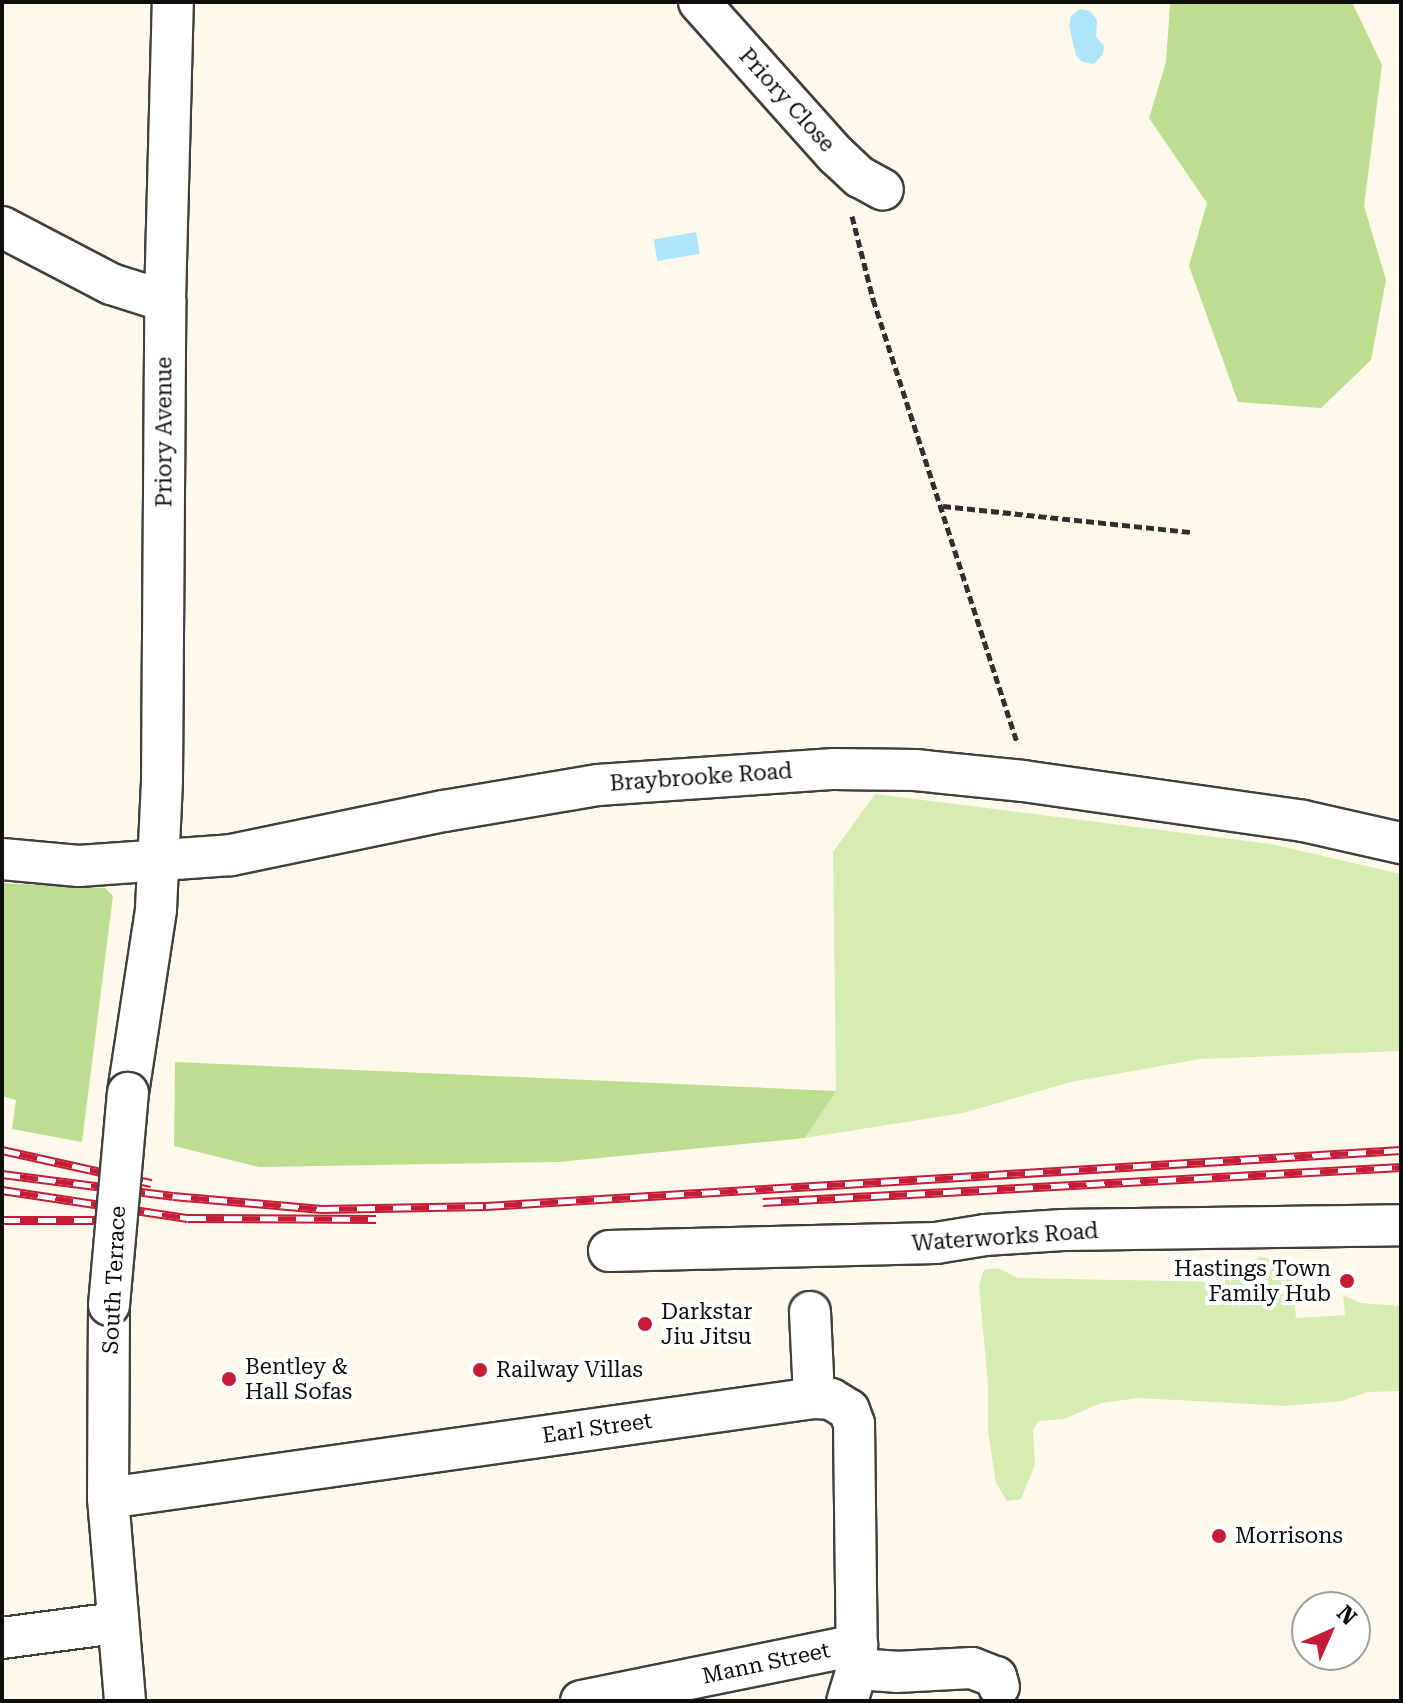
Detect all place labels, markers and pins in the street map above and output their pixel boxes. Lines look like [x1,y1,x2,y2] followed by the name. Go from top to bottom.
[1174,1255,1331,1306] place label: Hastings Town Family Hub
[1338,1272,1356,1290] marker: Hastings Town Family Hub
[661,1298,752,1350] place label: Darkstar Jiu Jitsu
[636,1315,654,1333] marker: Darkstar Jiu Jitsu
[245,1353,352,1404] place label: Bentley & Hall Sofas
[496,1357,643,1383] place label: Railway Villas
[471,1361,489,1379] marker: Railway Villas
[220,1370,238,1388] marker: Bentley & Hall Sofas
[1235,1523,1343,1549] place label: Morrisons
[1210,1527,1228,1545] marker: Morrisons

